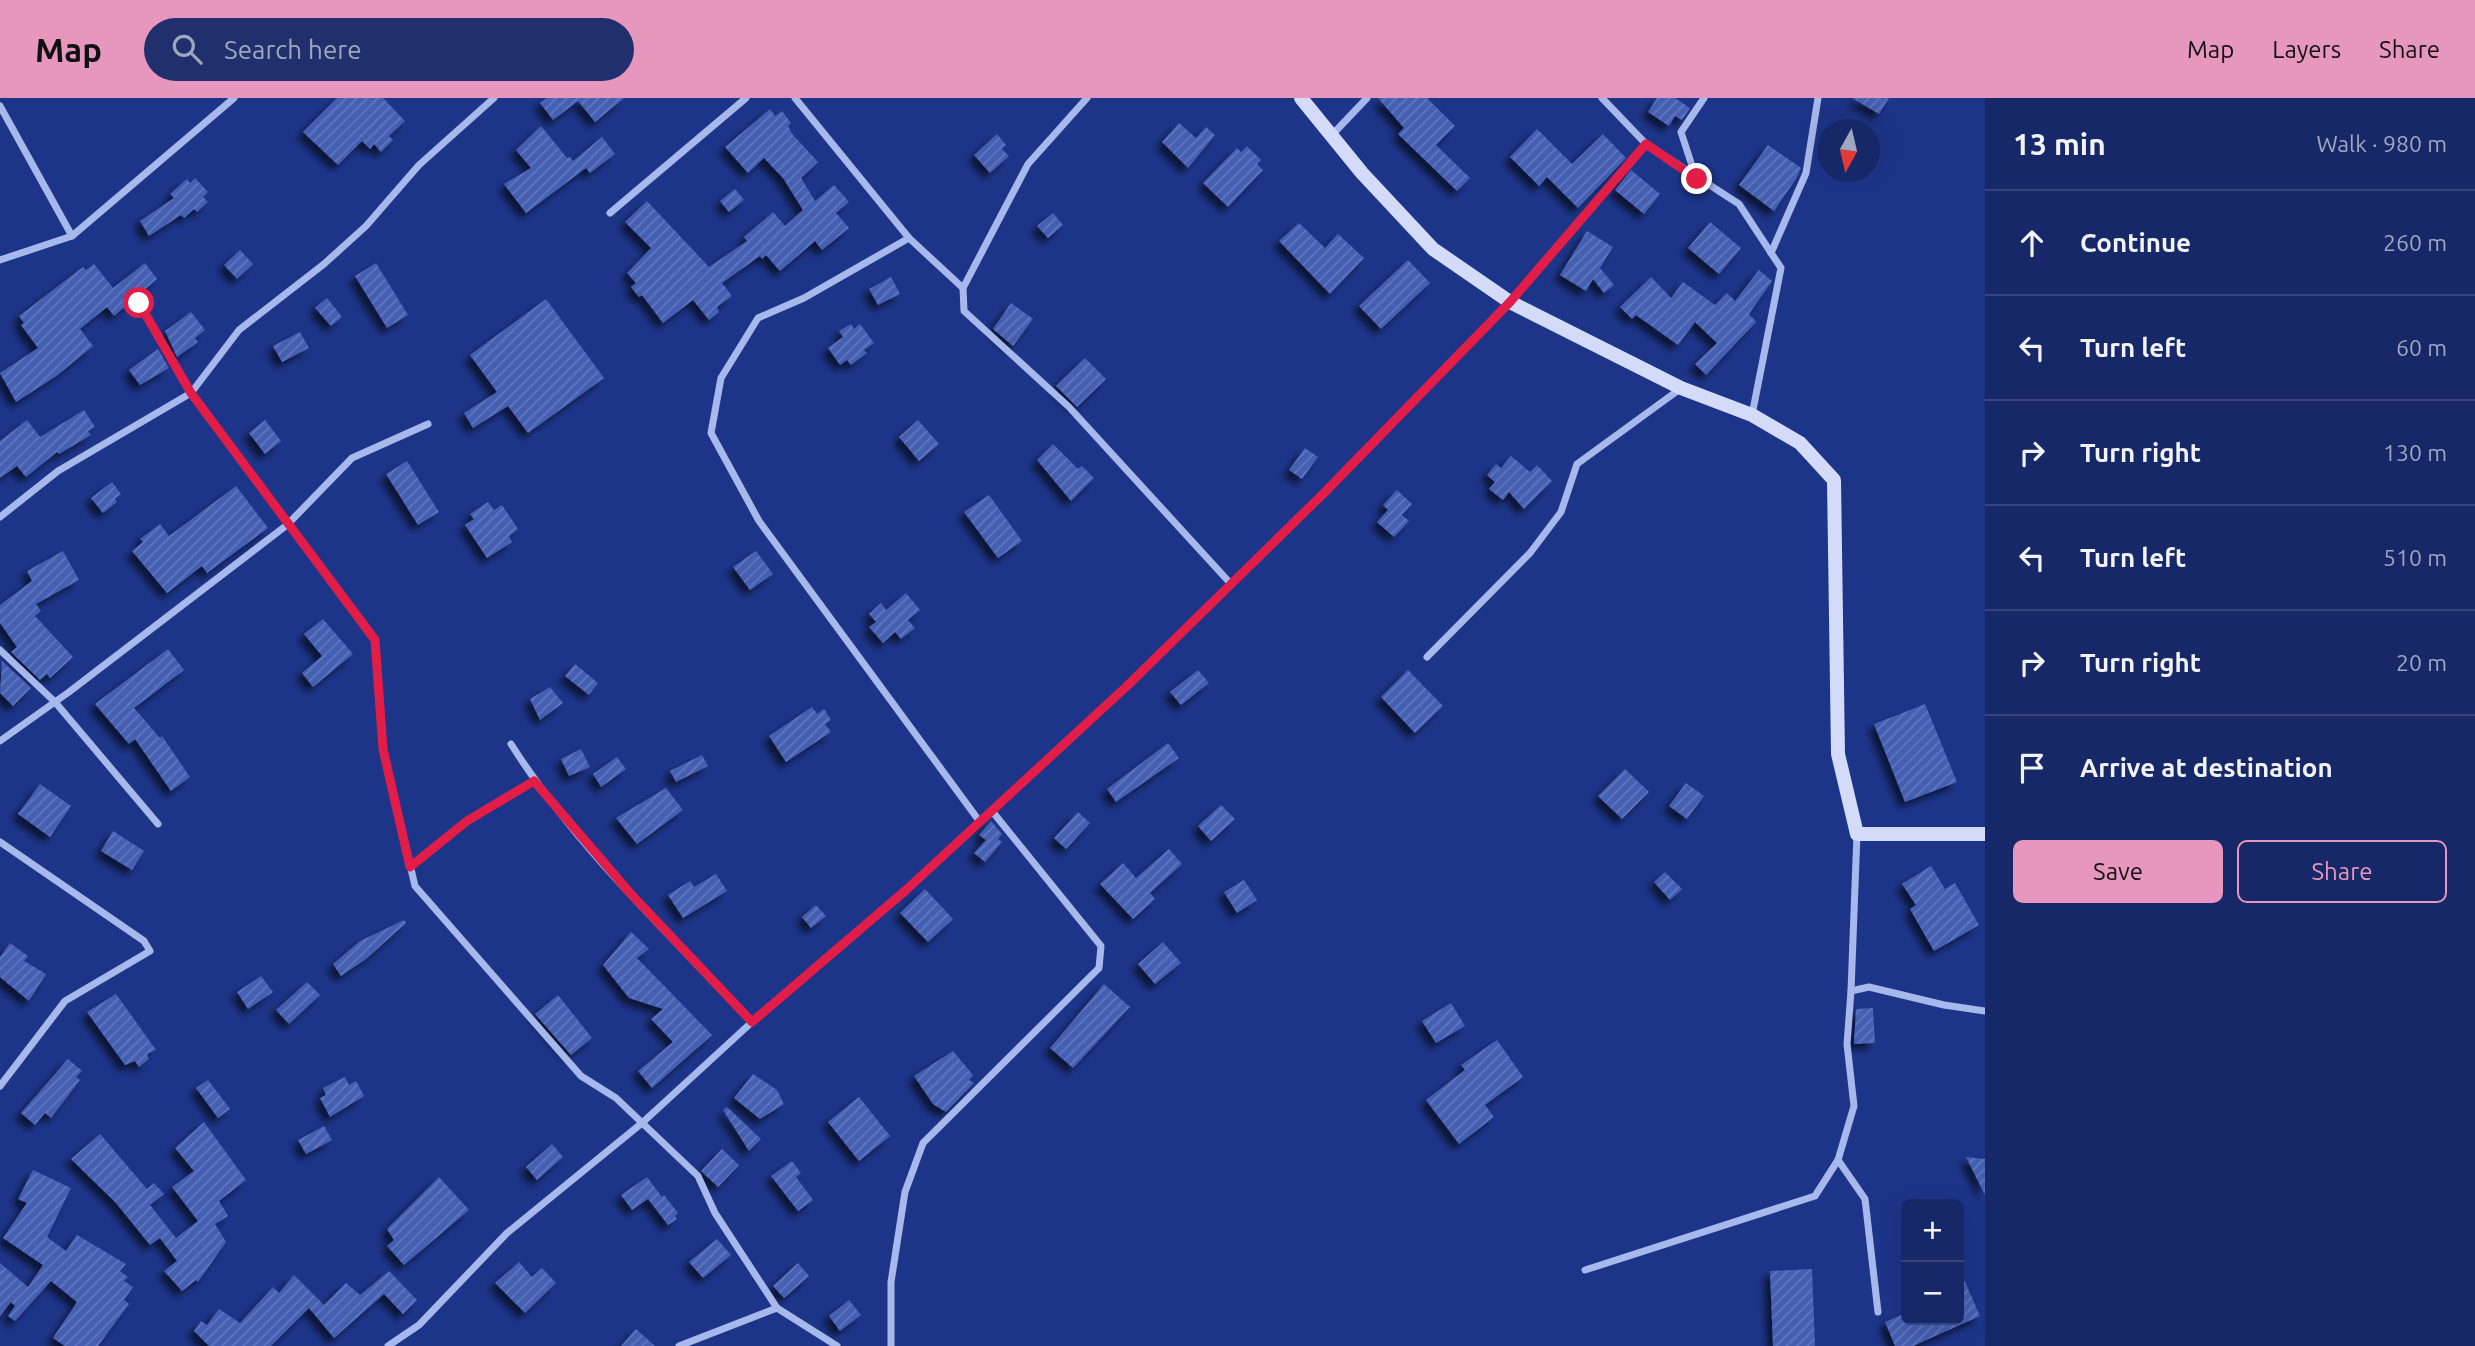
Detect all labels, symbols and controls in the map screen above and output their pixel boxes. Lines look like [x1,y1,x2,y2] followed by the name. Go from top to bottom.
[144,18,634,81] search box
[168,30,206,68] icon: search
[35,31,102,68] text: Map
[224,35,362,64] text: Search here
[2187,36,2234,63] text: Map
[2272,36,2341,63] text: Layers
[2379,36,2440,63] text: Share
[1817,119,1880,182] north arrow
[2013,127,2106,161] text: 13 min
[2316,131,2447,156] text: Walk · 980 m
[1681,163,1712,194] route end
[2013,224,2051,262] icon: ahead
[2080,228,2191,257] text: Continue
[2383,230,2447,255] text: 260 m
[123,287,154,318] route start
[2013,329,2051,367] icon: left
[2080,333,2186,362] text: Turn left
[2396,335,2447,360] text: 60 m
[2013,434,2051,472] icon: right
[2080,438,2201,467] text: Turn right
[2383,440,2447,465] text: 130 m
[2013,539,2051,577] icon: left
[2080,543,2186,572] text: Turn left
[2383,545,2447,570] text: 510 m
[2013,644,2051,682] icon: right
[2080,648,2201,677] text: Turn right
[2396,650,2447,675] text: 20 m
[2013,749,2051,787] icon: arrive
[2080,753,2333,782] text: Arrive at destination
[2013,840,2223,903] button: Save
[2237,840,2447,903] button: Share
[1901,1199,1964,1325] map controls
[1901,1199,1964,1262] button: +
[1901,1262,1964,1325] button: −

